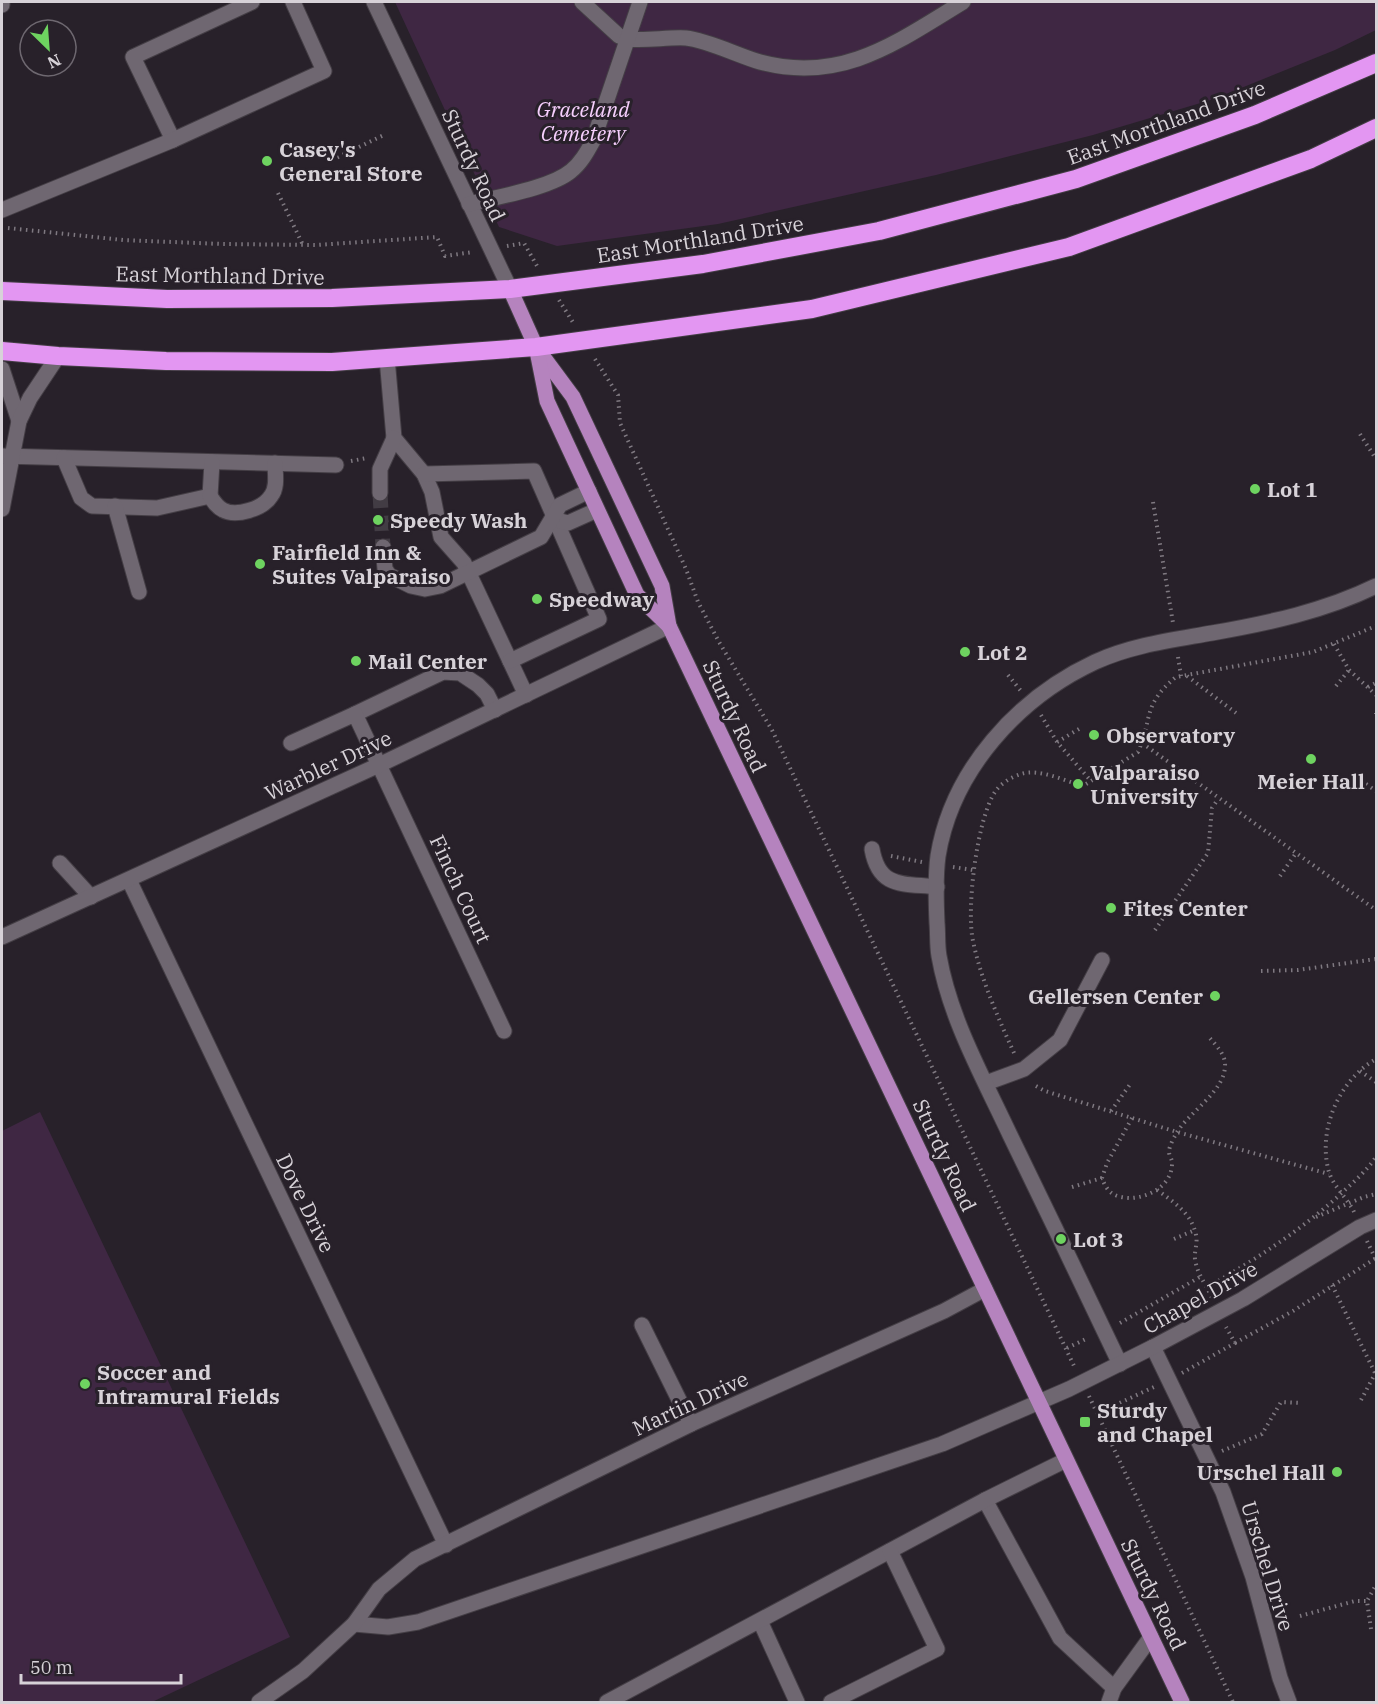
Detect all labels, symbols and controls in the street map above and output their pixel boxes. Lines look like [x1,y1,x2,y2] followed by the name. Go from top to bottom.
[18,18,78,78] north arrow
[44,50,64,73] text: N
[1063,73,1269,171] street label: East Morthland Drive
[536,95,630,147] park label: Graceland Cemetery
[436,104,512,226] street label: Sturdy Road
[279,135,423,187] place label: Casey's General Store
[260,154,274,168] marker: Casey's General Store
[594,209,806,269] street label: East Morthland Drive
[115,259,325,291] street label: East Morthland Drive
[1267,475,1318,503] place label: Lot 1
[1248,482,1262,496] marker: Lot 1
[390,506,528,534] place label: Speedy Wash
[371,513,385,527] marker: Speedy Wash
[272,538,451,590] place label: Fairfield Inn & Suites Valparaiso
[253,557,267,571] marker: Fairfield Inn & Suites Valparaiso
[549,585,654,613] place label: Speedway
[530,592,544,606] marker: Speedway
[977,638,1028,666] place label: Lot 2
[958,645,972,659] marker: Lot 2
[368,647,488,675] place label: Mail Center
[349,654,363,668] marker: Mail Center
[697,655,773,777] street label: Sturdy Road
[1106,721,1235,749] place label: Observatory
[260,723,396,807] street label: Warbler Drive
[1087,728,1101,742] marker: Observatory
[1304,752,1318,766] marker: Meier Hall
[1090,758,1200,810] place label: Valparaiso University
[1257,767,1365,795] place label: Meier Hall
[1071,777,1085,791] marker: Valparaiso University
[424,830,498,948] street label: Finch Court
[1123,894,1248,922] place label: Fites Center
[1104,901,1118,915] marker: Fites Center
[1028,982,1204,1010] place label: Gellersen Center
[1208,989,1222,1003] marker: Gellersen Center
[907,1094,983,1216] street label: Sturdy Road
[270,1149,342,1257] street label: Dove Drive
[1073,1225,1124,1253] place label: Lot 3
[1054,1232,1068,1246] marker: Lot 3
[1138,1254,1262,1340] street label: Chapel Drive
[97,1358,280,1410] place label: Soccer and Intramural Fields
[628,1364,752,1442] street label: Martin Drive
[78,1377,92,1391] marker: Soccer and Intramural Fields
[1097,1396,1213,1448] place label: Sturdy and Chapel
[1078,1415,1092,1429] marker: Sturdy and Chapel
[1197,1458,1325,1486] place label: Urschel Hall
[1330,1465,1344,1479] marker: Urschel Hall
[1235,1498,1301,1634] street label: Urschel Drive
[1115,1533,1193,1655] street label: Sturdy Road
[21,1647,182,1685] scale bar
[30,1656,73,1679] text: 50 m

